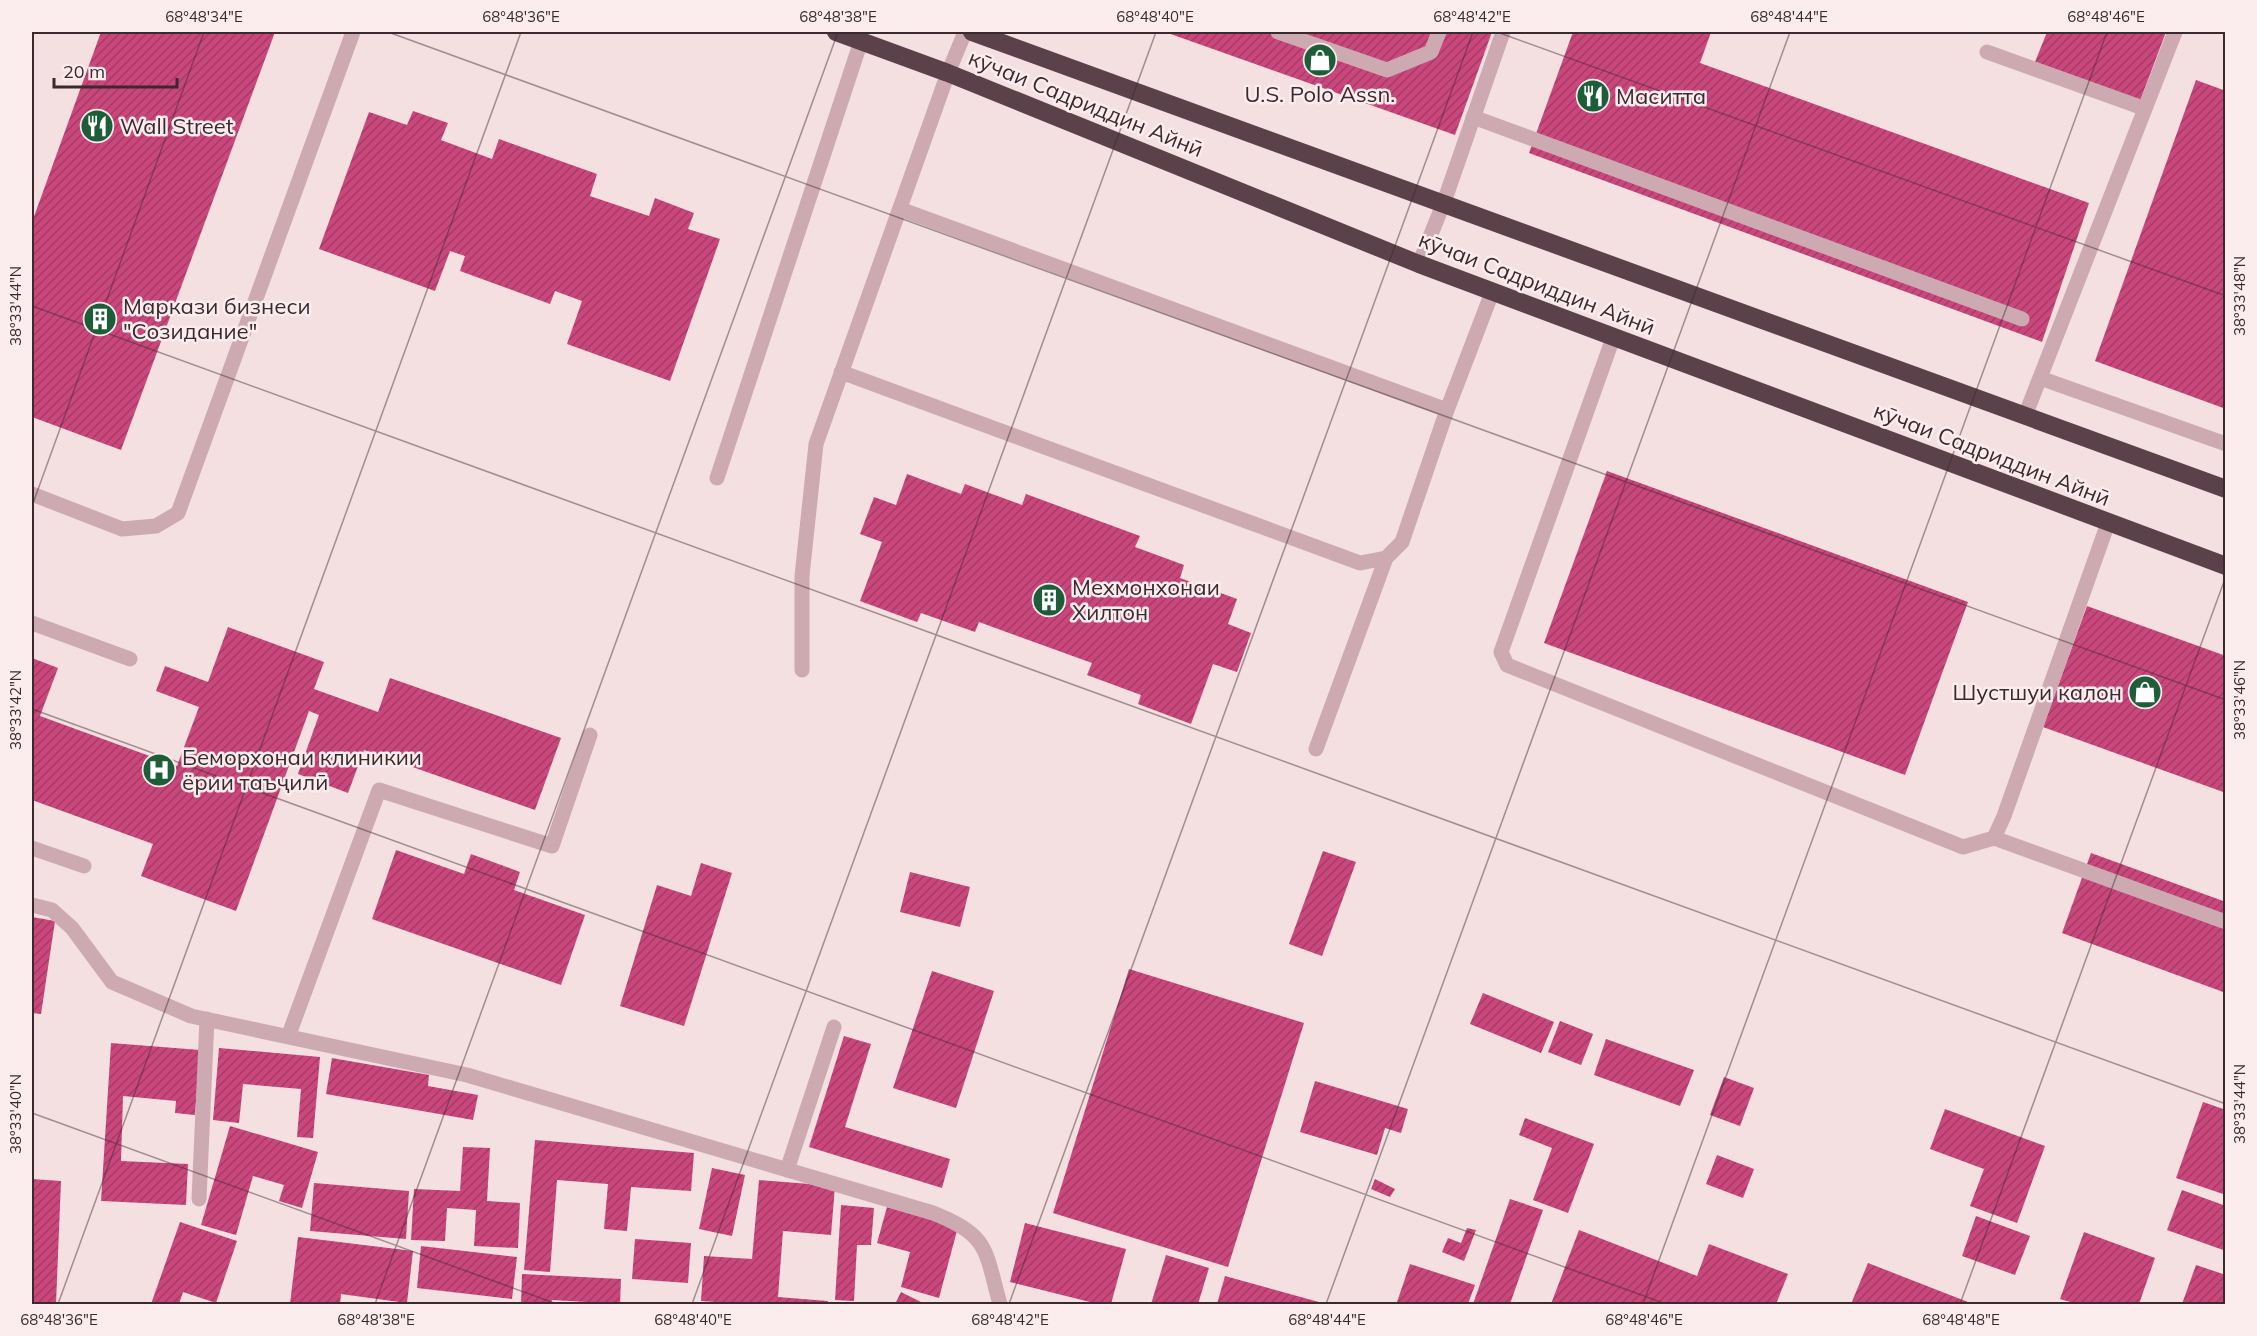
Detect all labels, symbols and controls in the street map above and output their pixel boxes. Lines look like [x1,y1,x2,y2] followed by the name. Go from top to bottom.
[165,7,243,26] text: 68°48'34"E
[482,7,560,26] text: 68°48'36"E
[799,7,877,26] text: 68°48'38"E
[1116,7,1194,26] text: 68°48'40"E
[1433,7,1511,26] text: 68°48'42"E
[1750,7,1828,26] text: 68°48'44"E
[2067,7,2145,26] text: 68°48'46"E
[1302,42,1338,78] shop icon: U.S. Polo Assn.
[965,43,1207,163] street label: кӯчаи Садриддин Айнӣ
[54,51,177,89] scale bar
[63,60,105,83] text: 20 m
[1575,78,1611,114] restaurant icon: Маситта
[1245,80,1395,108] place label: U.S. Polo Assn.
[1616,82,1706,110] place label: Маситта
[79,108,115,144] restaurant icon: Wall Street
[120,112,234,140] place label: Wall Street
[1415,225,1659,341] street label: кӯчаи Садриддин Айнӣ
[2230,256,2249,336] text: 38°33'48"N
[6,266,25,346] text: 38°33'44"N
[123,292,311,345] place label: Маркази бизнеси "Созидание"
[82,301,118,337] building icon: Маркази бизнеси "Созидание"
[1870,396,2114,512] street label: кӯчаи Садриддин Айнӣ
[1072,573,1220,626] place label: Мехмонхонаи Хилтон
[1031,582,1067,618] building icon: Мехмонхонаи Хилтон
[2230,660,2249,740] text: 38°33'46"N
[6,670,25,750] text: 38°33'42"N
[2127,674,2163,710] shop icon: Шустшуи калон
[1952,678,2122,706] place label: Шустшуи калон
[182,743,422,796] place label: Беморхонаи клиникии ёрии таъҷилӣ
[141,752,177,788] hospital icon: Беморхонаи клиникии ёрии таъҷилӣ
[2230,1064,2249,1144] text: 38°33'44"N
[6,1074,25,1154] text: 38°33'40"N
[20,1310,98,1329] text: 68°48'36"E
[337,1310,415,1329] text: 68°48'38"E
[654,1310,732,1329] text: 68°48'40"E
[971,1310,1049,1329] text: 68°48'42"E
[1288,1310,1366,1329] text: 68°48'44"E
[1605,1310,1683,1329] text: 68°48'46"E
[1922,1310,2000,1329] text: 68°48'48"E

